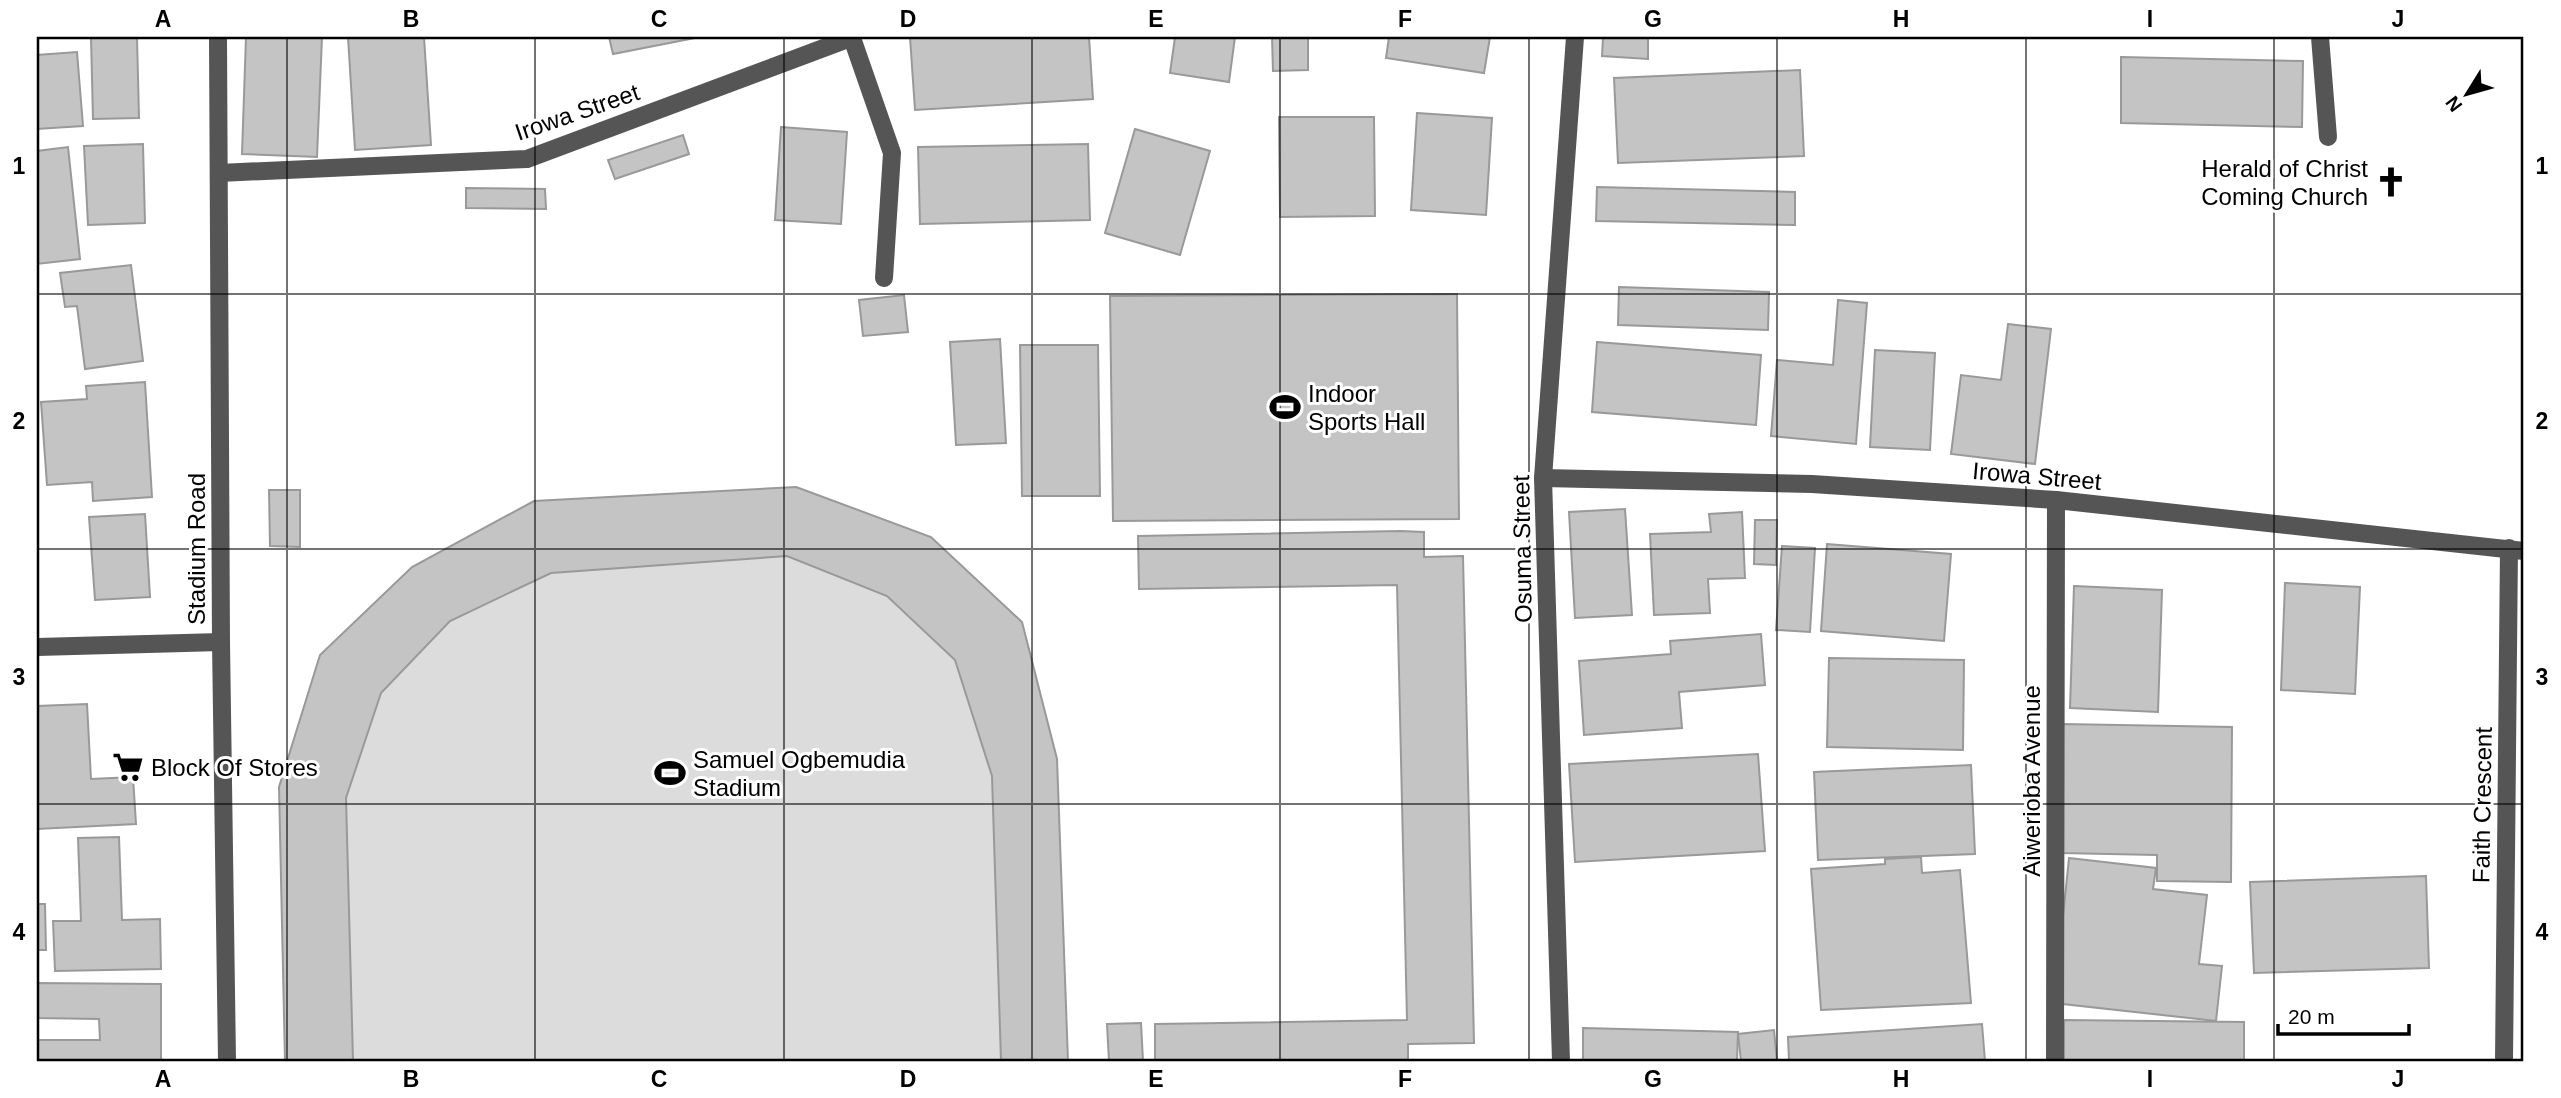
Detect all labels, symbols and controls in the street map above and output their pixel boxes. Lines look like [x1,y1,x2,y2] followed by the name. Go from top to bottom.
[155,6,171,32] text: A
[403,6,419,32] text: B
[651,6,667,32] text: C
[900,6,916,32] text: D
[1148,6,1164,32] text: E
[1398,6,1412,32] text: F
[1644,6,1662,32] text: G
[1893,6,1909,32] text: H
[2147,6,2153,32] text: I
[2392,6,2404,32] text: J
[2432,60,2502,130] north arrow
[511,78,643,146] street label: Irowa Street
[2441,92,2466,116] text: N
[13,153,26,179] text: 1
[2536,153,2549,179] text: 1
[2201,155,2368,210] place label: Herald of Christ Coming Church
[2374,165,2408,199] church icon: Herald of Christ Coming Church
[1308,380,1425,435] place label: Indoor Sports Hall
[1268,390,1302,424] sports icon: Indoor Sports Hall
[13,408,25,434] text: 2
[2536,408,2548,434] text: 2
[1971,457,2103,495] street label: Irowa Street
[183,473,210,625] street label: Stadium Road
[1507,474,1537,623] street label: Osuma Street
[13,664,25,690] text: 3
[2536,664,2548,690] text: 3
[2018,685,2045,877] street label: Aiwerioba Avenue
[2467,726,2497,883] street label: Faith Crescent
[693,746,906,801] place label: Samuel Ogbemudia Stadium
[111,750,145,784] supermarket icon: Block Of Stores
[151,754,318,781] place label: Block Of Stores
[653,756,687,790] sports icon: Samuel Ogbemudia Stadium
[13,919,26,945] text: 4
[2536,919,2549,945] text: 4
[2278,993,2409,1037] scale bar
[2288,1005,2335,1028] text: 20 m
[155,1066,171,1092] text: A
[403,1066,419,1092] text: B
[651,1066,667,1092] text: C
[900,1066,916,1092] text: D
[1148,1066,1164,1092] text: E
[1398,1066,1412,1092] text: F
[1644,1066,1662,1092] text: G
[1893,1066,1909,1092] text: H
[2147,1066,2153,1092] text: I
[2392,1066,2404,1092] text: J

